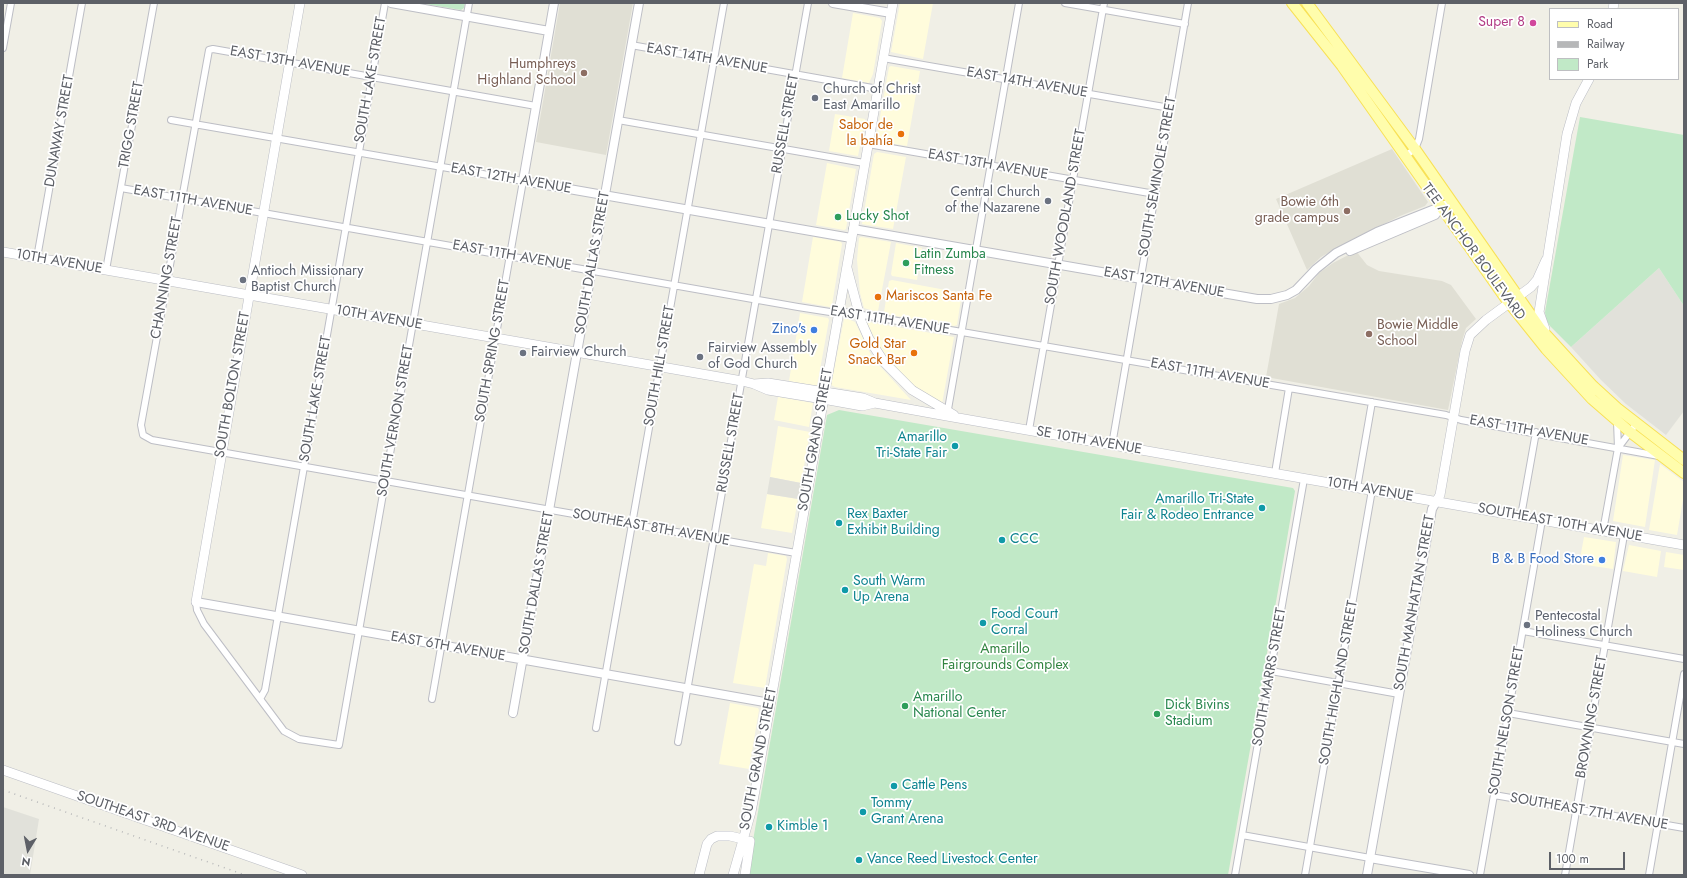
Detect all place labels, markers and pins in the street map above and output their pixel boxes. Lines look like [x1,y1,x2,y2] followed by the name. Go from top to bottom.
[1478,15,1525,31] place label: Super 8
[1528,18,1538,28] marker: Super 8
[477,57,576,90] place label: Humphreys Highland School
[579,68,589,78] marker: Humphreys Highland School
[823,82,920,114] place label: Church of Christ East Amarillo
[810,93,820,103] marker: Church of Christ East Amarillo
[839,118,893,150] place label: Sabor de la bahía
[896,129,906,139] marker: Sabor de la bahía
[945,185,1040,218] place label: Central Church of the Nazarene
[1255,195,1339,228] place label: Bowie 6th grade campus
[1043,196,1053,206] marker: Central Church of the Nazarene
[1342,206,1352,216] marker: Bowie 6th grade campus
[846,209,909,225] place label: Lucky Shot
[833,212,843,222] marker: Lucky Shot
[914,247,986,280] place label: Latin Zumba Fitness
[901,258,911,268] marker: Latin Zumba Fitness
[251,264,363,296] place label: Antioch Missionary Baptist Church
[238,275,248,285] marker: Antioch Missionary Baptist Church
[886,289,992,305] place label: Mariscos Santa Fe
[873,292,883,302] marker: Mariscos Santa Fe
[1377,318,1458,350] place label: Bowie Middle School
[772,322,806,338] place label: Zino's
[809,325,819,335] marker: Zino's
[1364,329,1374,339] marker: Bowie Middle School
[848,337,906,370] place label: Gold Star Snack Bar
[708,341,817,374] place label: Fairview Assembly of God Church
[531,345,627,361] place label: Fairview Church
[518,348,528,358] marker: Fairview Church
[909,348,919,358] marker: Gold Star Snack Bar
[695,352,705,362] marker: Fairview Assembly of God Church
[876,430,947,462] place label: Amarillo Tri-State Fair
[950,441,960,451] marker: Amarillo Tri-State Fair
[1121,492,1254,524] place label: Amarillo Tri-State Fair & Rodeo Entrance
[1257,503,1267,513] marker: Amarillo Tri-State Fair & Rodeo Entrance
[847,507,940,540] place label: Rex Baxter Exhibit Building
[834,518,844,528] marker: Rex Baxter Exhibit Building
[1010,532,1039,548] place label: CCC
[997,535,1007,545] marker: CCC
[1492,552,1594,568] place label: B & B Food Store
[1597,555,1607,565] marker: B & B Food Store
[853,574,925,606] place label: South Warm Up Arena
[840,585,850,595] marker: South Warm Up Arena
[991,607,1058,640] place label: Food Court Corral
[1535,609,1632,642] place label: Pentecostal Holiness Church
[978,618,988,628] marker: Food Court Corral
[1522,620,1532,630] marker: Pentecostal Holiness Church
[913,690,1006,722] place label: Amarillo National Center
[1165,698,1229,730] place label: Dick Bivins Stadium
[900,701,910,711] marker: Amarillo National Center
[1152,709,1162,719] marker: Dick Bivins Stadium
[902,778,967,794] place label: Cattle Pens
[889,781,899,791] marker: Cattle Pens
[871,796,943,828] place label: Tommy Grant Arena
[858,807,868,817] marker: Tommy Grant Arena
[777,819,828,835] place label: Kimble 1
[764,822,774,832] marker: Kimble 1
[867,852,1038,868] place label: Vance Reed Livestock Center
[854,855,864,865] marker: Vance Reed Livestock Center

